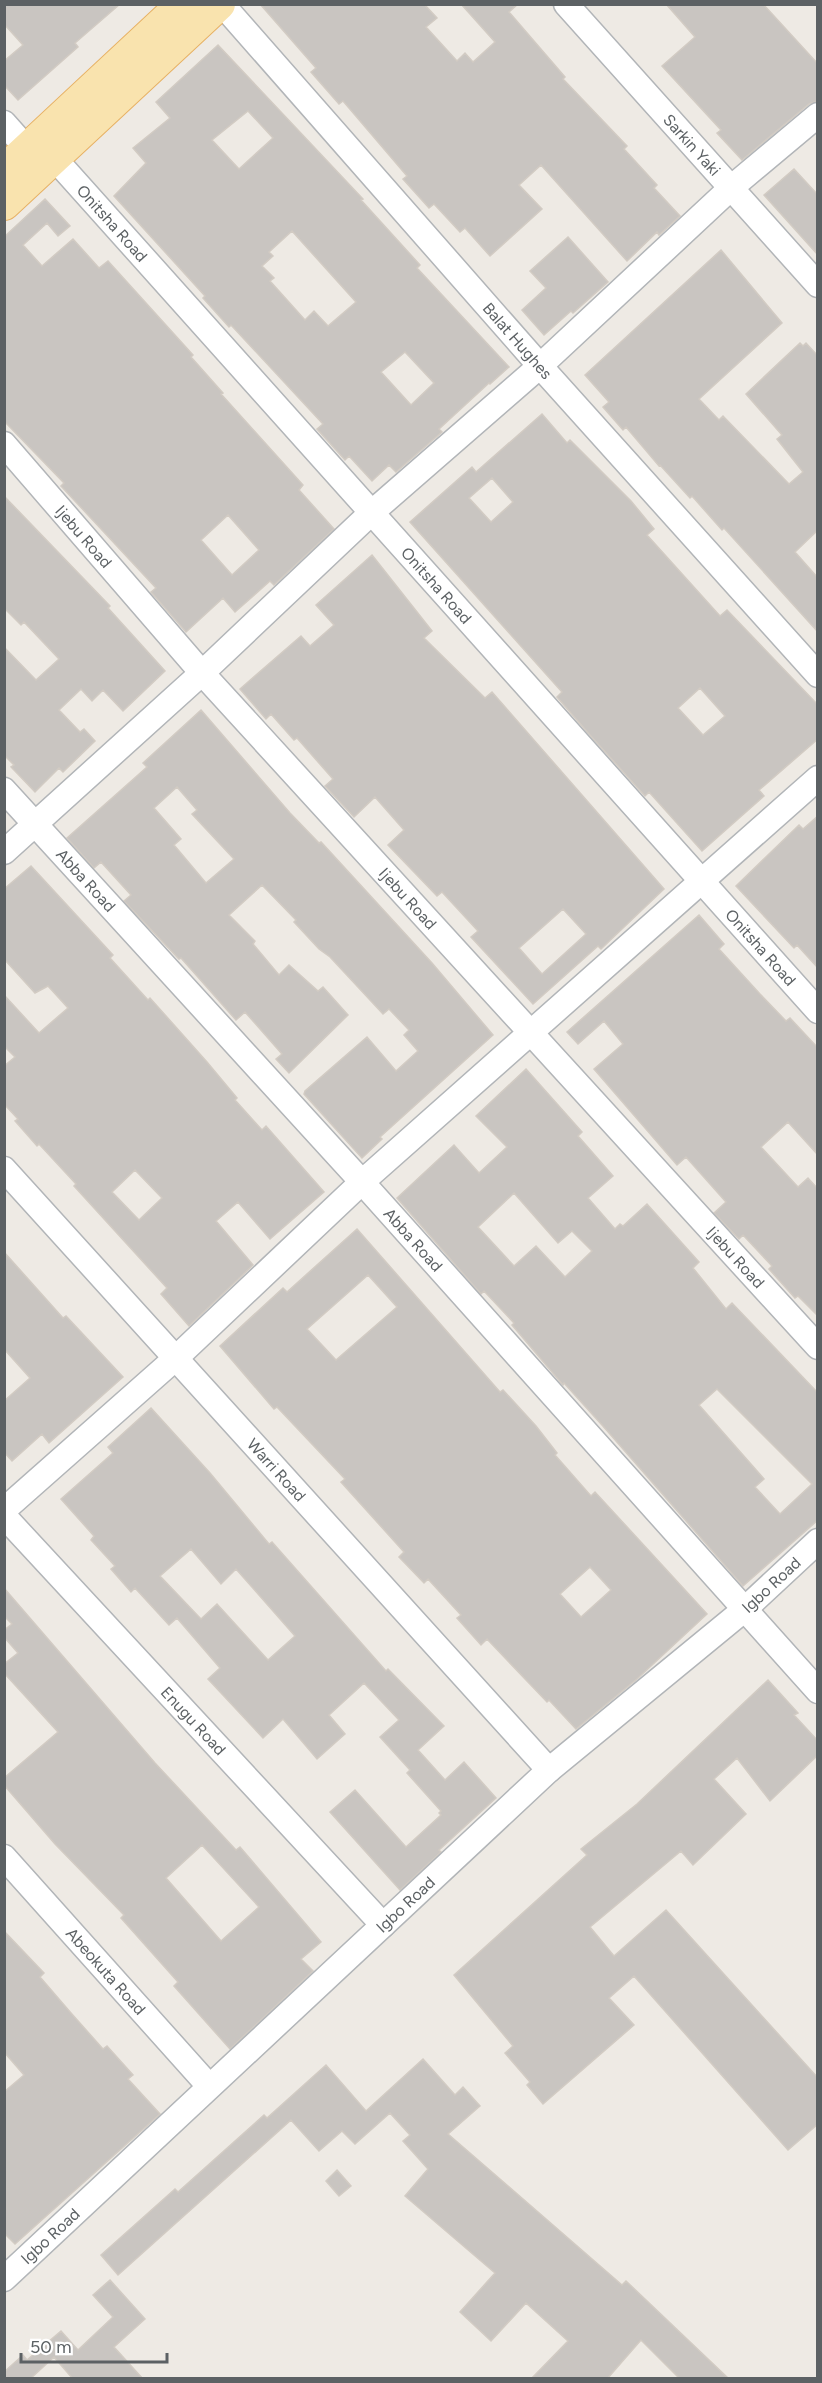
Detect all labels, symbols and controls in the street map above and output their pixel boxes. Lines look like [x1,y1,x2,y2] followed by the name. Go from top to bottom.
[659,110,724,180] street label: Sarkin Yaki
[73,181,151,266] street label: Onitsha Road
[479,299,556,383] street label: Balat Hughes
[51,501,116,572] street label: Ijebu Road
[397,543,476,628] street label: Onitsha Road
[52,845,119,916] street label: Abba Road
[375,864,440,933] street label: Ijebu Road
[721,905,800,990] street label: Onitsha Road
[380,1204,446,1275] street label: Abba Road
[703,1223,768,1292] street label: Ijebu Road
[243,1435,310,1505] street label: Warri Road
[738,1553,805,1617] street label: Igbo Road
[157,1683,230,1759] street label: Enugu Road
[372,1873,439,1937] street label: Igbo Road
[62,1924,149,2019] street label: Abeokuta Road
[17,2204,84,2268] street label: Igbo Road
[21,2326,166,2364] scale bar
[30,2336,72,2358] text: 50 m

